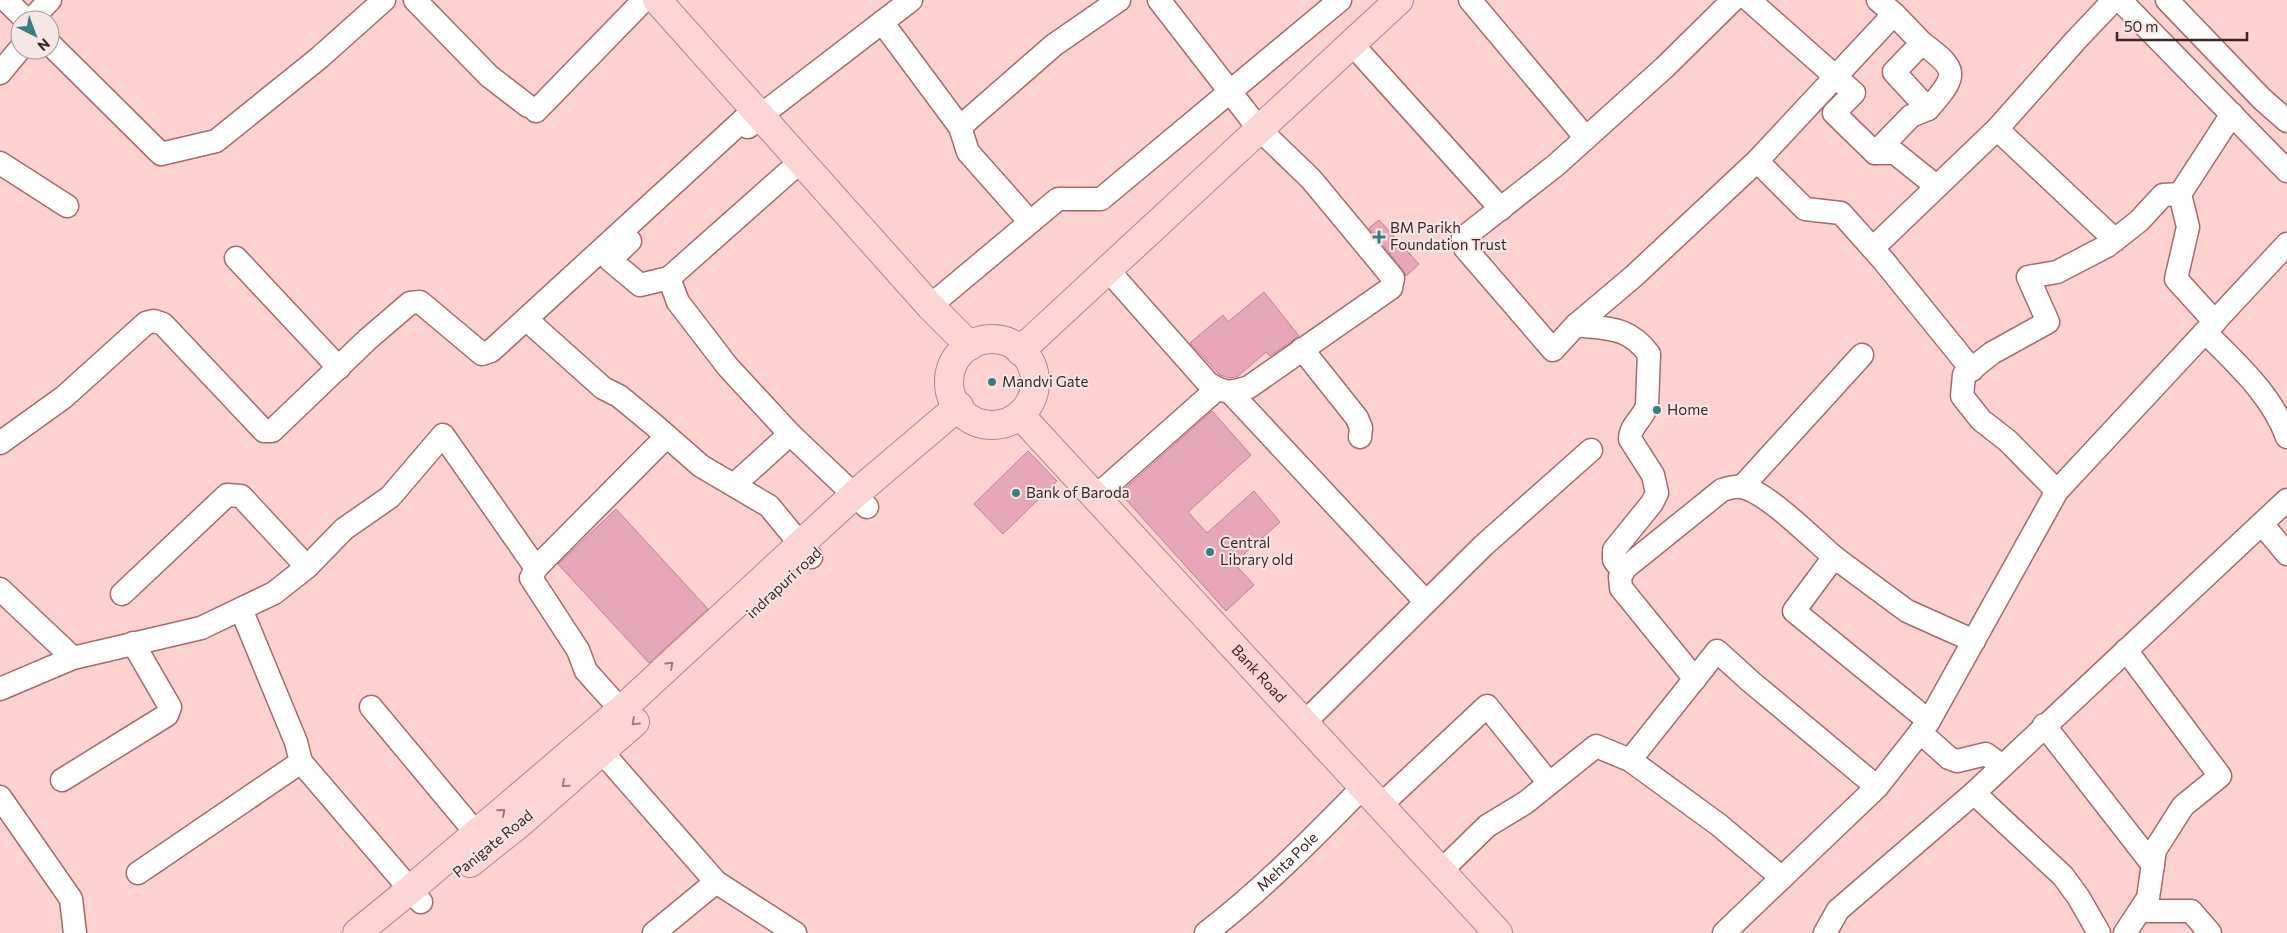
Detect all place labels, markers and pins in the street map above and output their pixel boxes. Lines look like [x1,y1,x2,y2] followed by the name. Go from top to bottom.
[1390,218,1507,253] place label: BM Parikh Foundation Trust
[1372,230,1386,244] marker: BM Parikh Foundation Trust
[1002,372,1089,390] place label: Mandvi Gate
[986,376,998,388] marker: Mandvi Gate
[1667,400,1708,418] place label: Home
[1651,404,1663,416] marker: Home
[1026,483,1130,501] place label: Bank of Baroda
[1010,487,1022,499] marker: Bank of Baroda
[1220,533,1293,568] place label: Central Library old
[1204,546,1216,558] marker: Central Library old

